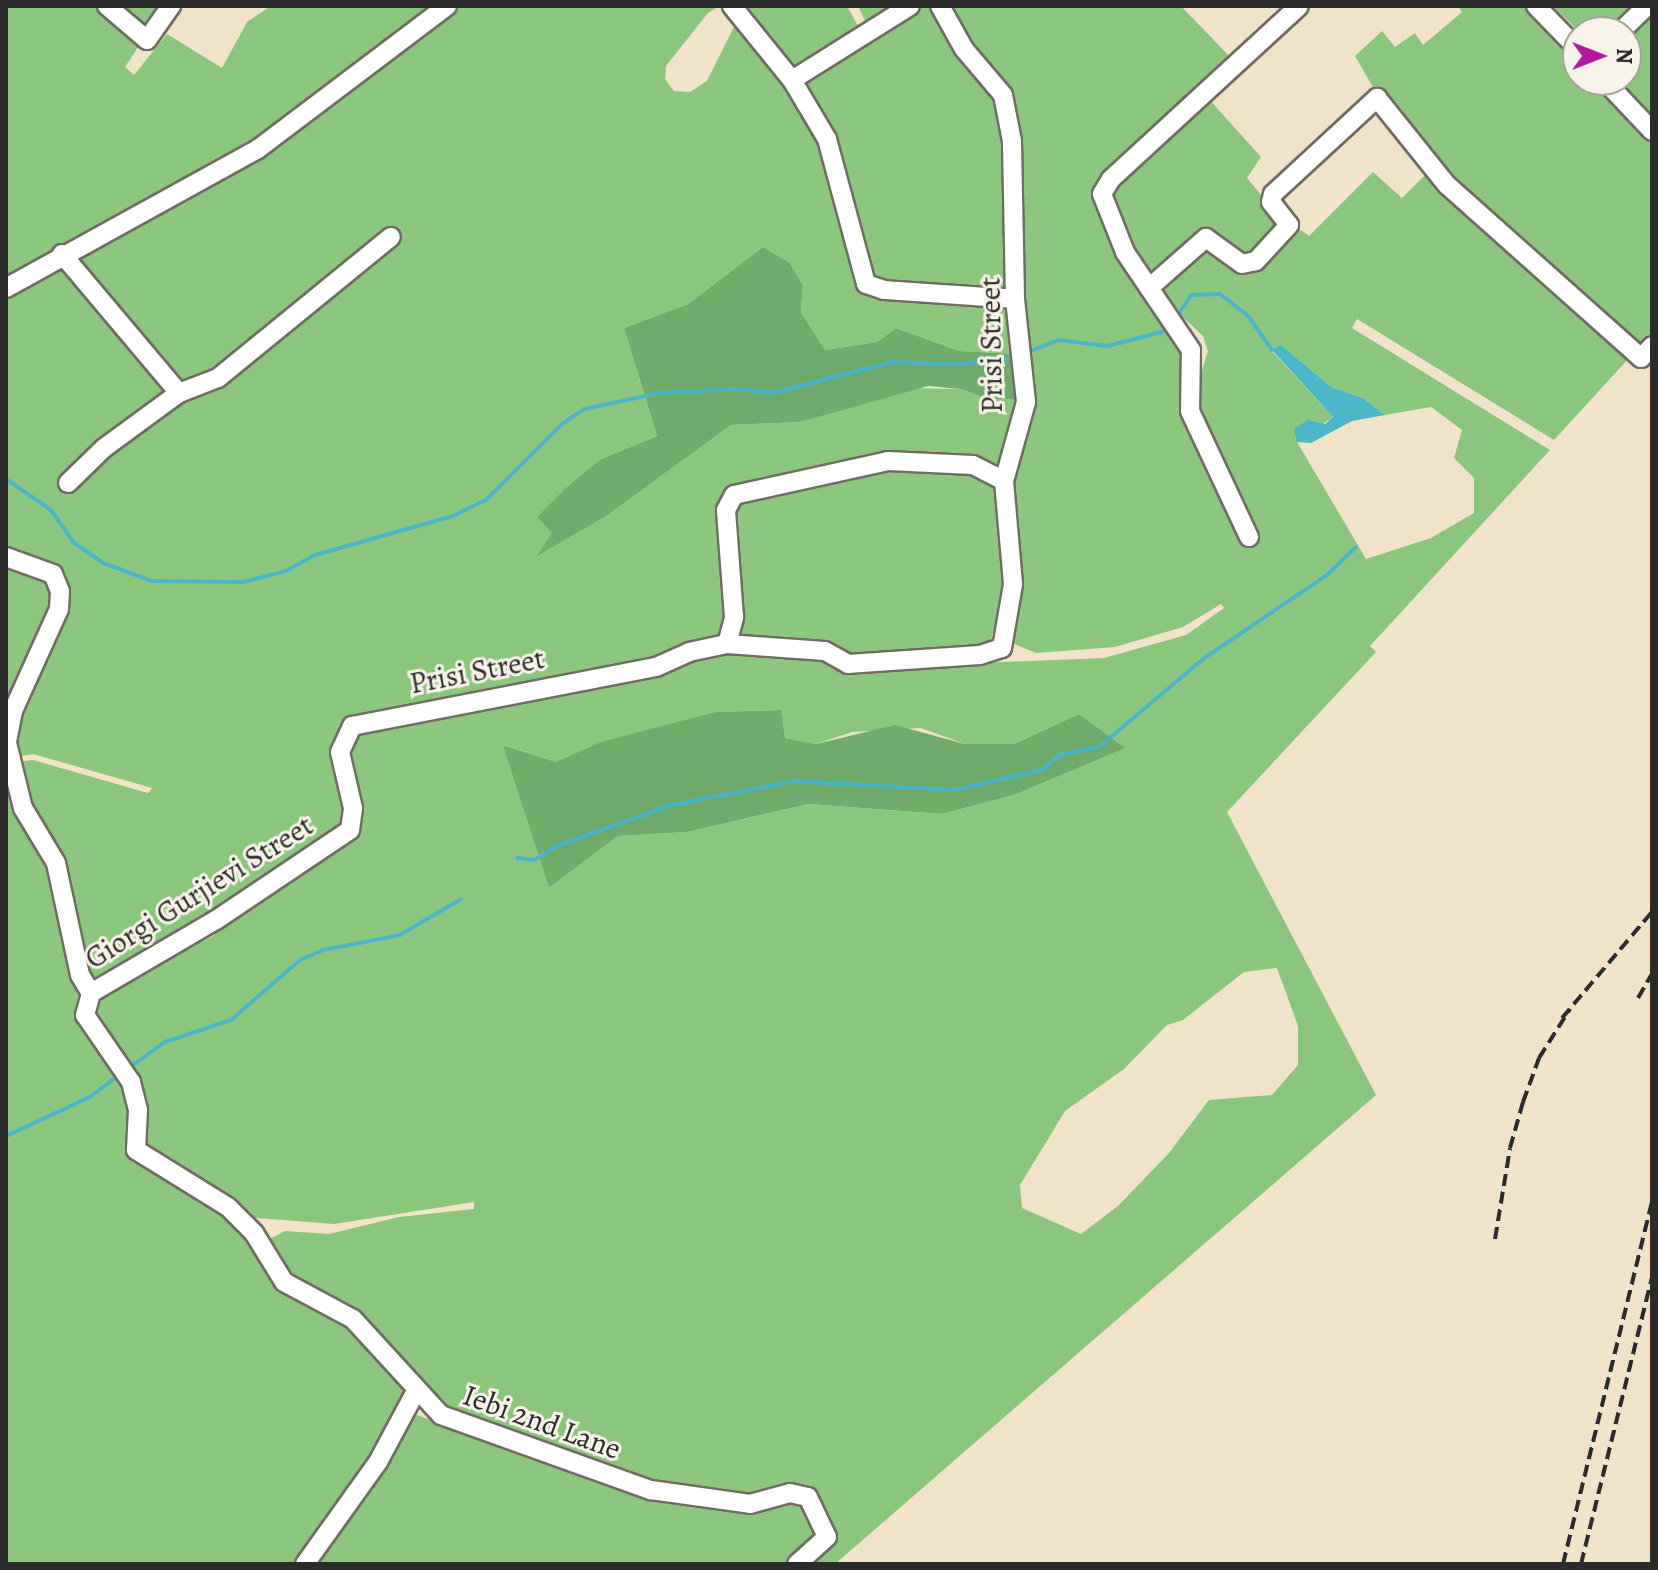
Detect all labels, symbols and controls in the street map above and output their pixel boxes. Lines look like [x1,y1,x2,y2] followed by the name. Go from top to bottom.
[1562,16,1642,96] north arrow
[1609,48,1639,64] text: N
[972,276,1010,414] street label: Prisi Street
[407,640,547,702] street label: Prisi Street
[78,807,320,977] street label: Giorgi Gurjievi Street
[458,1377,626,1467] street label: Iebi 2nd Lane

